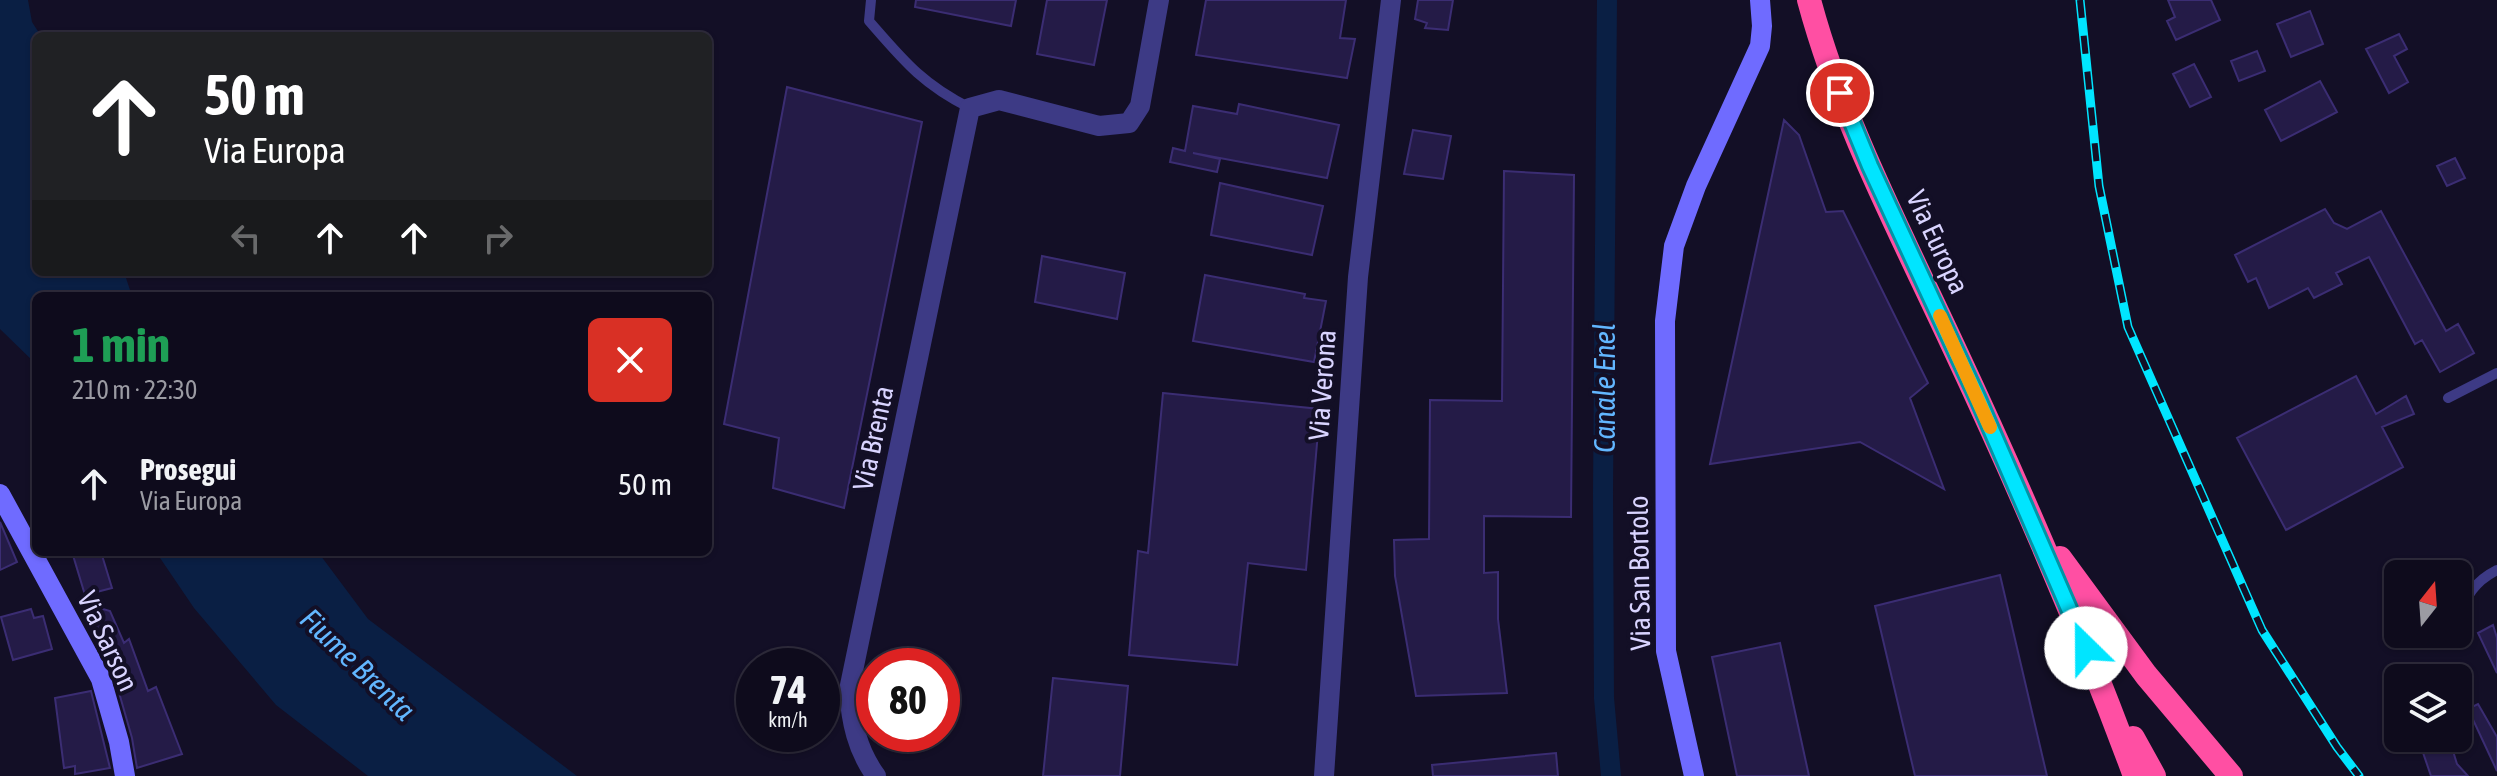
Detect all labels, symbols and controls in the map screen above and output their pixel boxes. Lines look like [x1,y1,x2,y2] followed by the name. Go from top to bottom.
[1806,59,1874,127] pin
[204,63,305,127] text: 50 m
[72,64,176,168] icon: ahead
[1818,71,1862,115] icon: arrive
[204,129,346,171] text: Via Europa
[1900,185,1976,299] street label: Via Europa
[224,216,268,260] icon: left
[308,216,352,260] icon: ahead
[392,216,436,260] icon: ahead
[476,216,520,260] icon: right
[72,317,170,372] text: 1 min
[588,318,672,402] button: close
[1587,323,1621,453] water label: Canale Enel
[1302,329,1342,441] street label: Via Verona
[72,375,197,405] text: 210 m · 22:30
[846,383,900,493] street label: Via Brenta
[140,452,236,486] text: Prosegui
[72,462,116,506] icon: ahead
[618,467,672,501] text: 50 m
[140,486,242,516] text: Via Europa
[1622,495,1656,651] street label: Via San Bortolo
[2384,560,2472,648] north arrow
[2384,560,2472,752] map controls
[71,586,145,696] street label: Via Sarson
[294,601,422,727] water label: Fiume Brenta
[2044,606,2128,690] position arrow
[856,648,960,752] speed limit sign: 80
[2384,664,2472,752] button: layers
[769,667,807,712] text: 74
[768,708,808,731] text: km/h

